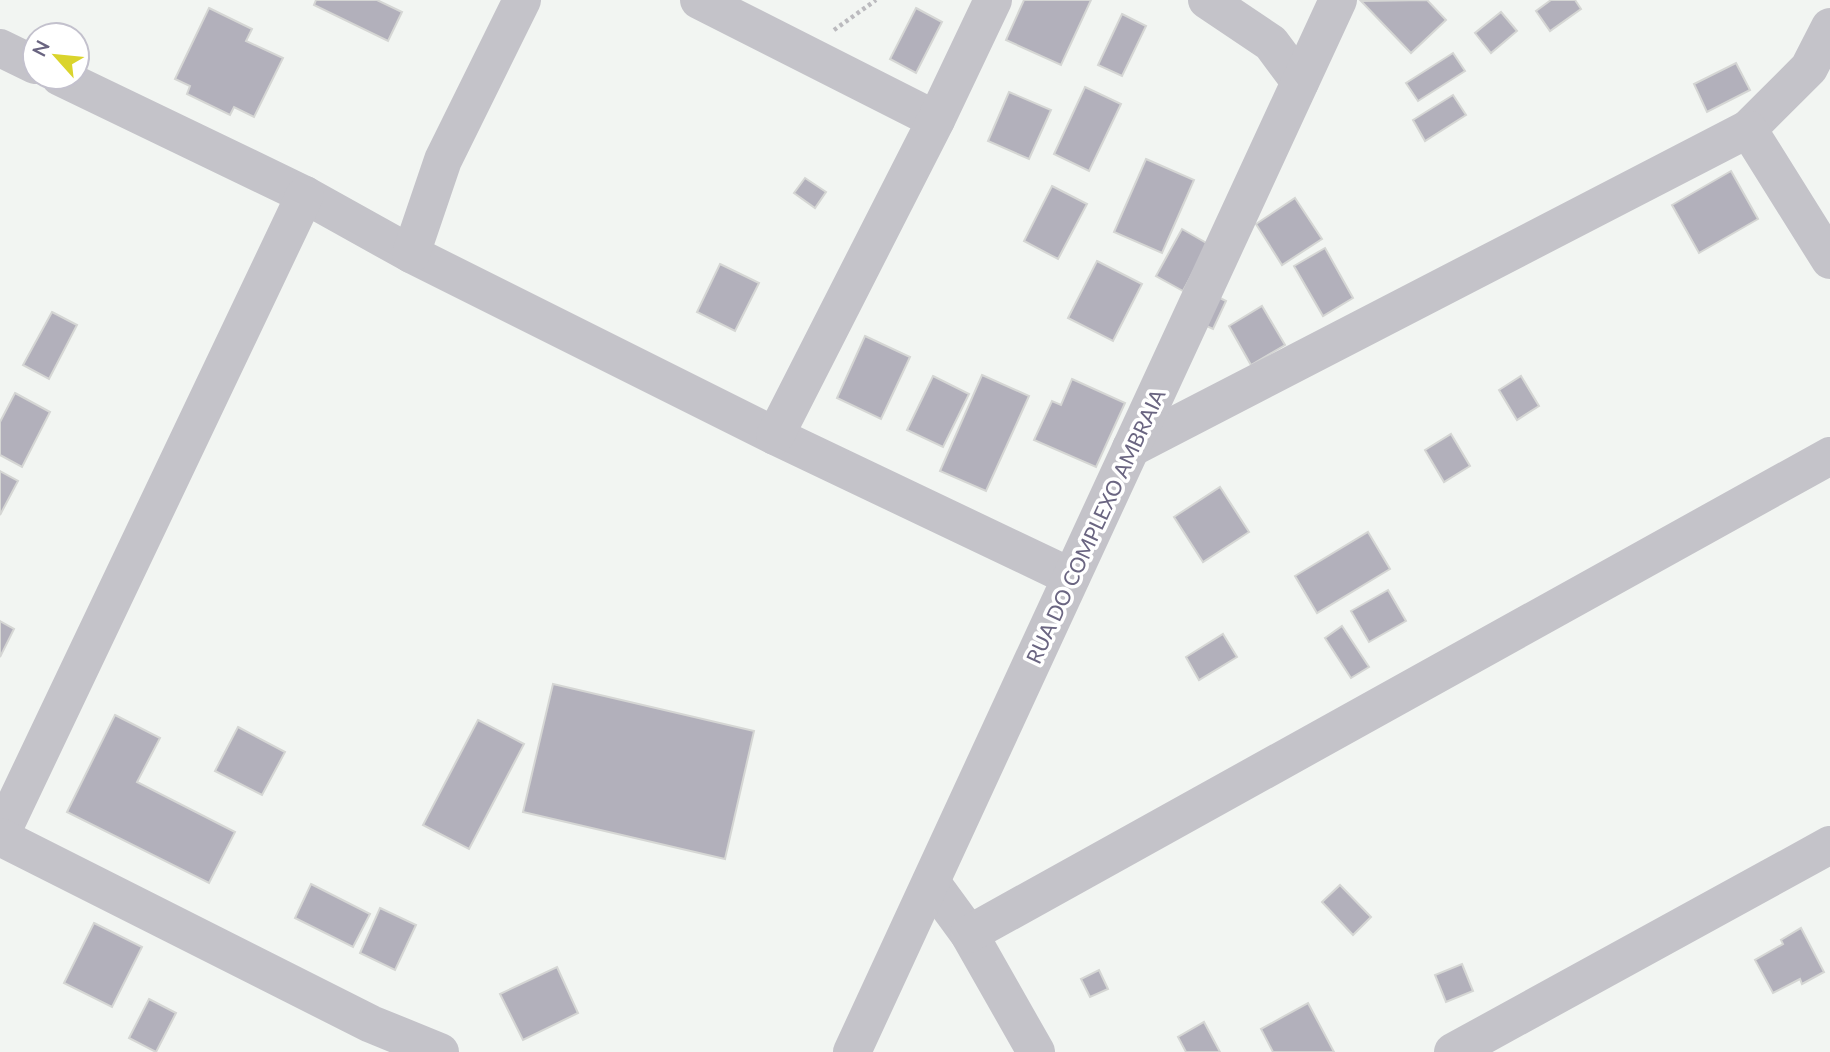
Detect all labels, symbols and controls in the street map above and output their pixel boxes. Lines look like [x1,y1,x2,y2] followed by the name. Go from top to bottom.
[21,21,91,91] north arrow
[27,36,54,60] text: N
[1020,384,1170,667] street label: RUA DO COMPLEXO AMBRAIA

